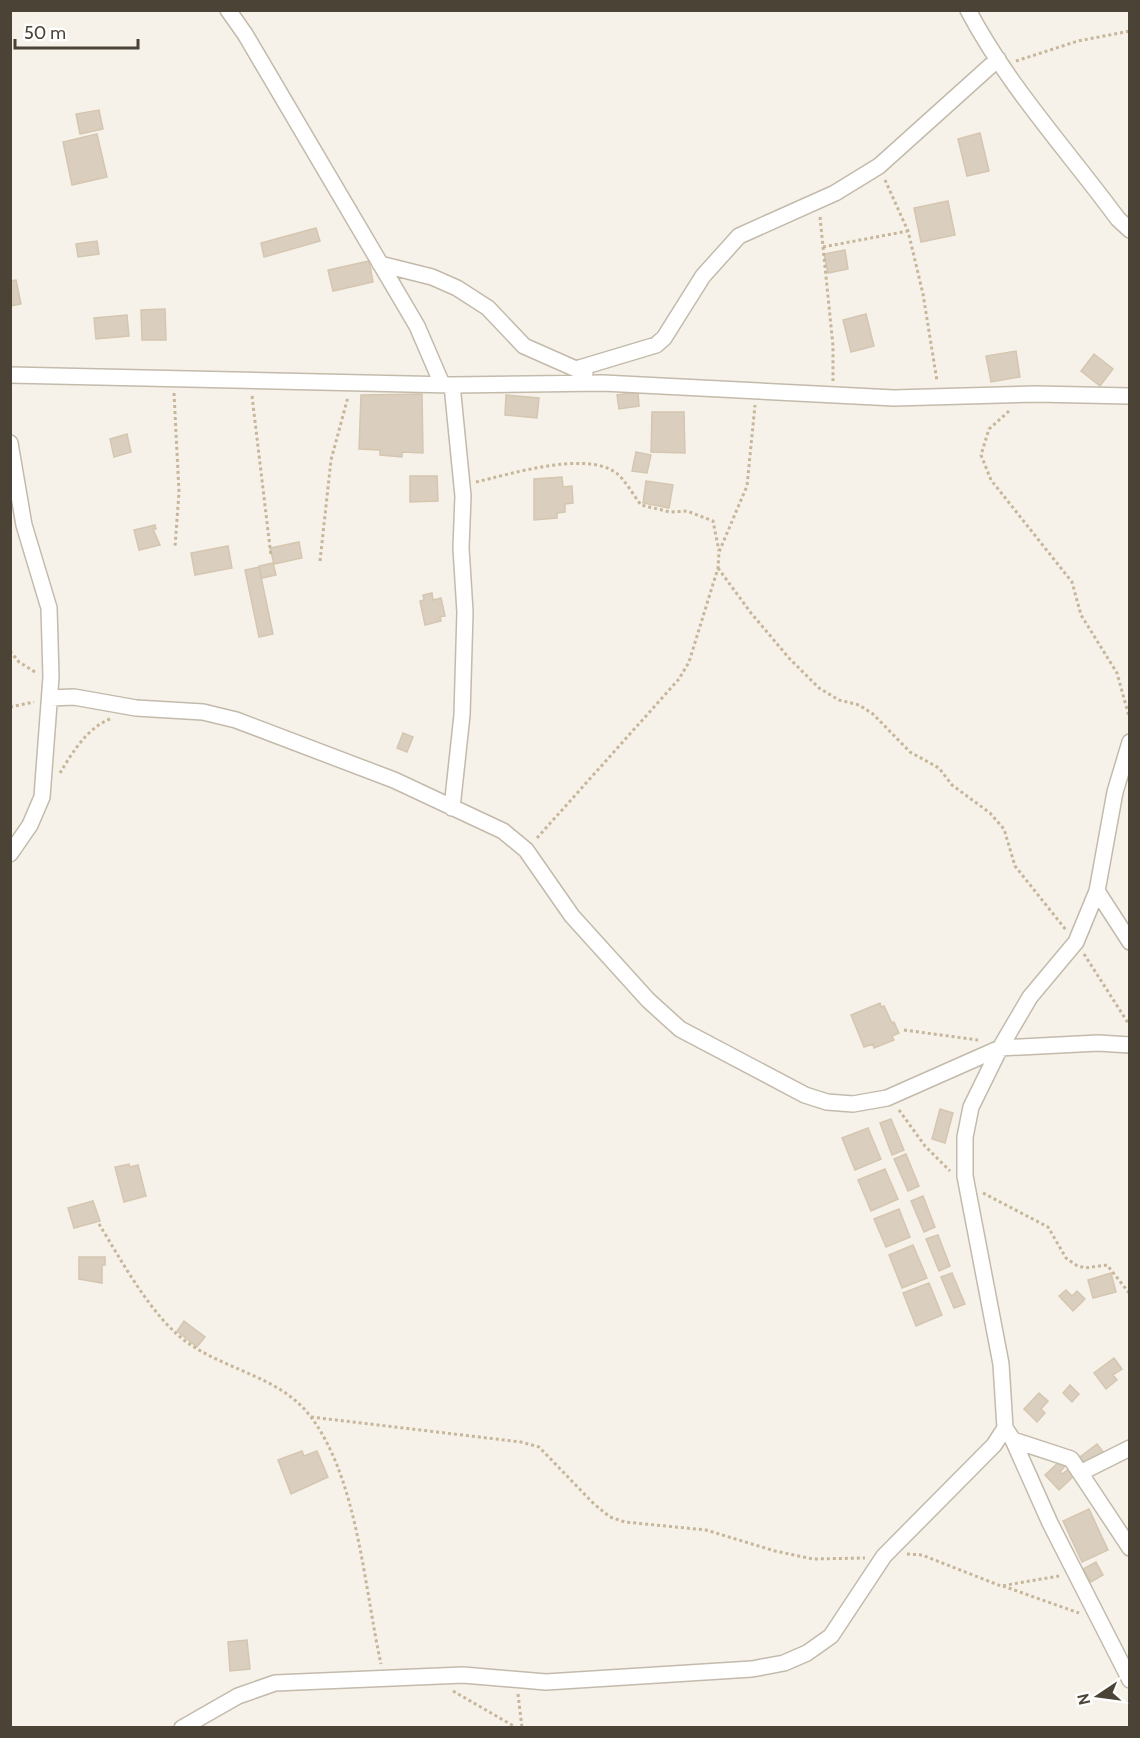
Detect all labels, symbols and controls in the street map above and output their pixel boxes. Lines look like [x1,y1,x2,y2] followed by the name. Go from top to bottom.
[15,12,138,50] scale bar
[24,22,66,44] text: 50 m
[1068,1666,1128,1726] north arrow
[1073,1692,1094,1707] text: N

